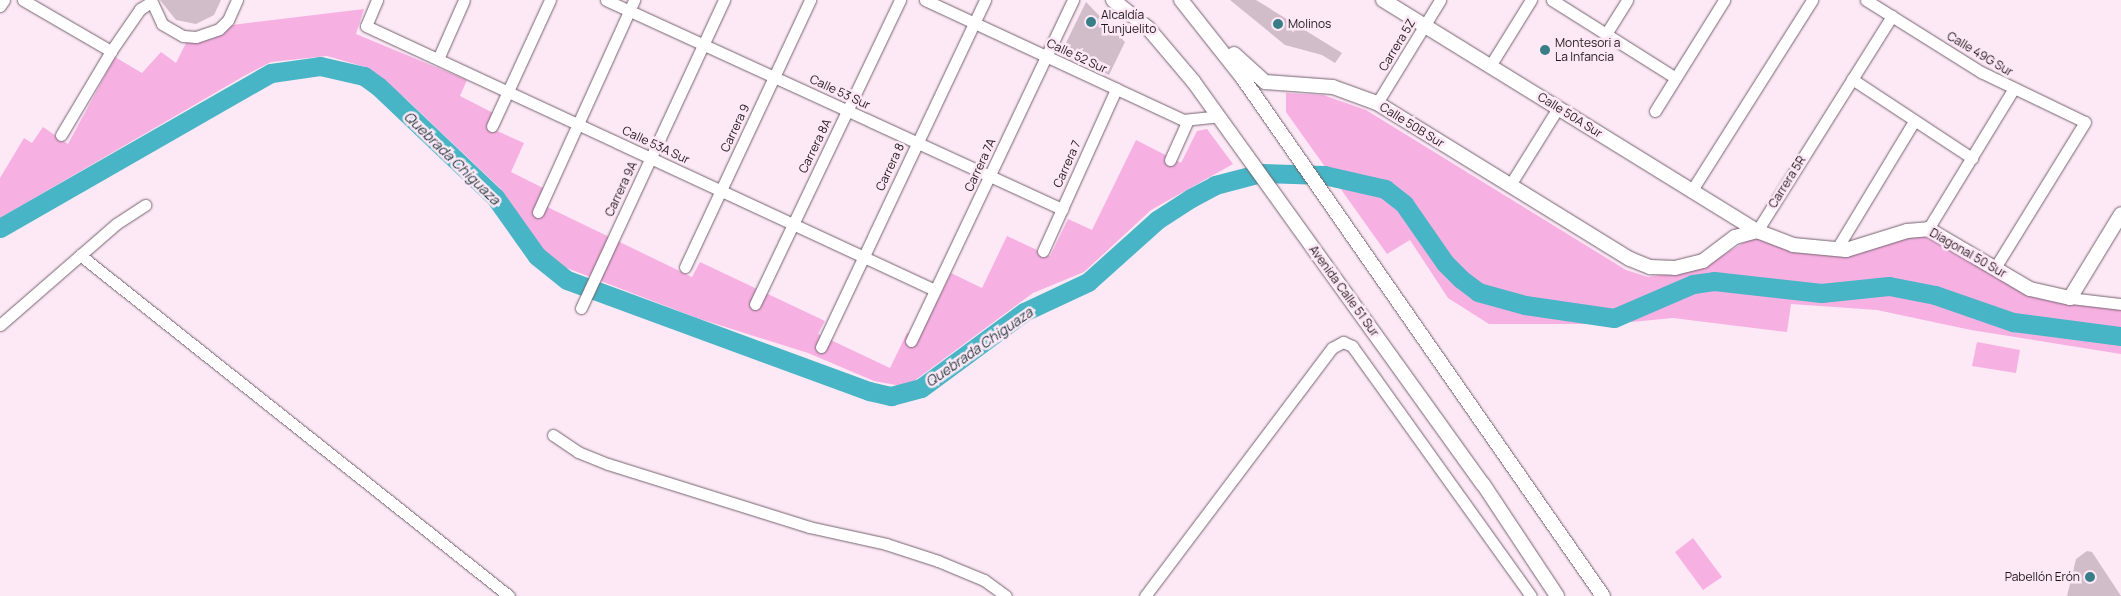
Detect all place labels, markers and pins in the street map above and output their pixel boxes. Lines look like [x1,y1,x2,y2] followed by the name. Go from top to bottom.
[1101,8,1156,36] place label: Alcaldía Tunjuelito
[1085,16,1097,28] marker: Alcaldía Tunjuelito
[1288,17,1331,31] place label: Molinos
[1272,18,1284,30] marker: Molinos
[1555,36,1620,64] place label: Montesori a La Infancia
[1539,44,1551,56] marker: Montesori a La Infancia
[2005,570,2080,584] place label: Pabellón Erón
[2084,571,2096,583] marker: Pabellón Erón

